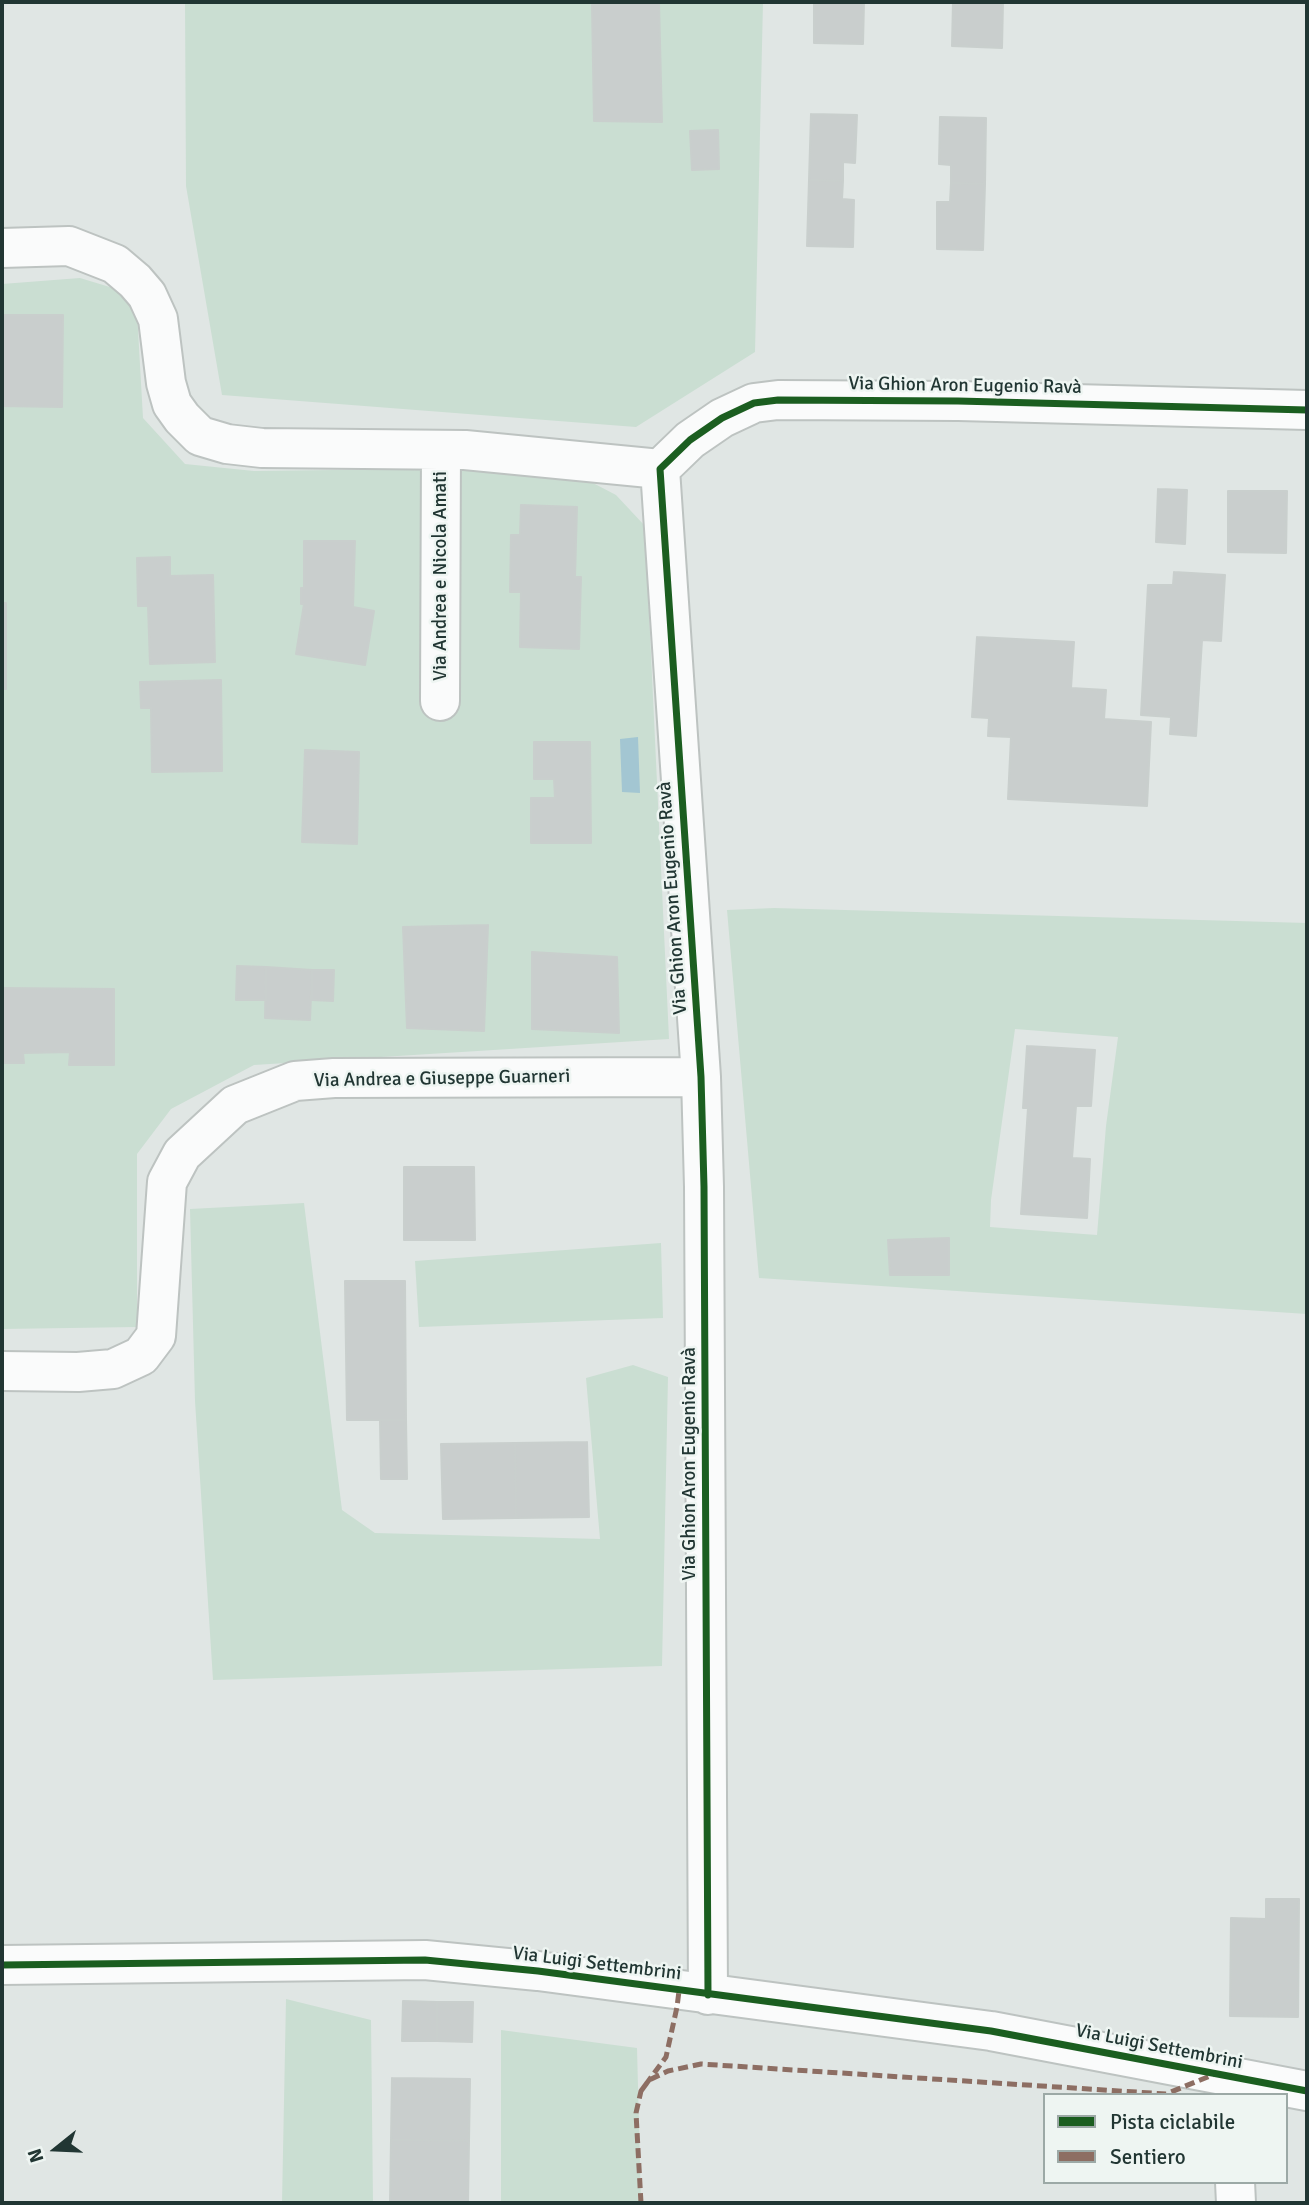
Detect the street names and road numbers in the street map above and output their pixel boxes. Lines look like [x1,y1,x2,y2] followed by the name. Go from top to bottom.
[848,373,1082,399] street label: Via Ghion Aron Eugenio Ravà
[430,471,452,681] street label: Via Andrea e Nicola Amati
[653,781,693,1015] street label: Via Ghion Aron Eugenio Ravà
[314,1065,570,1093] street label: Via Andrea e Giuseppe Guarneri
[679,1347,701,1581] street label: Via Ghion Aron Eugenio Ravà
[511,1942,683,1986] street label: Via Luigi Settembrini
[1073,2020,1245,2074] street label: Via Luigi Settembrini

